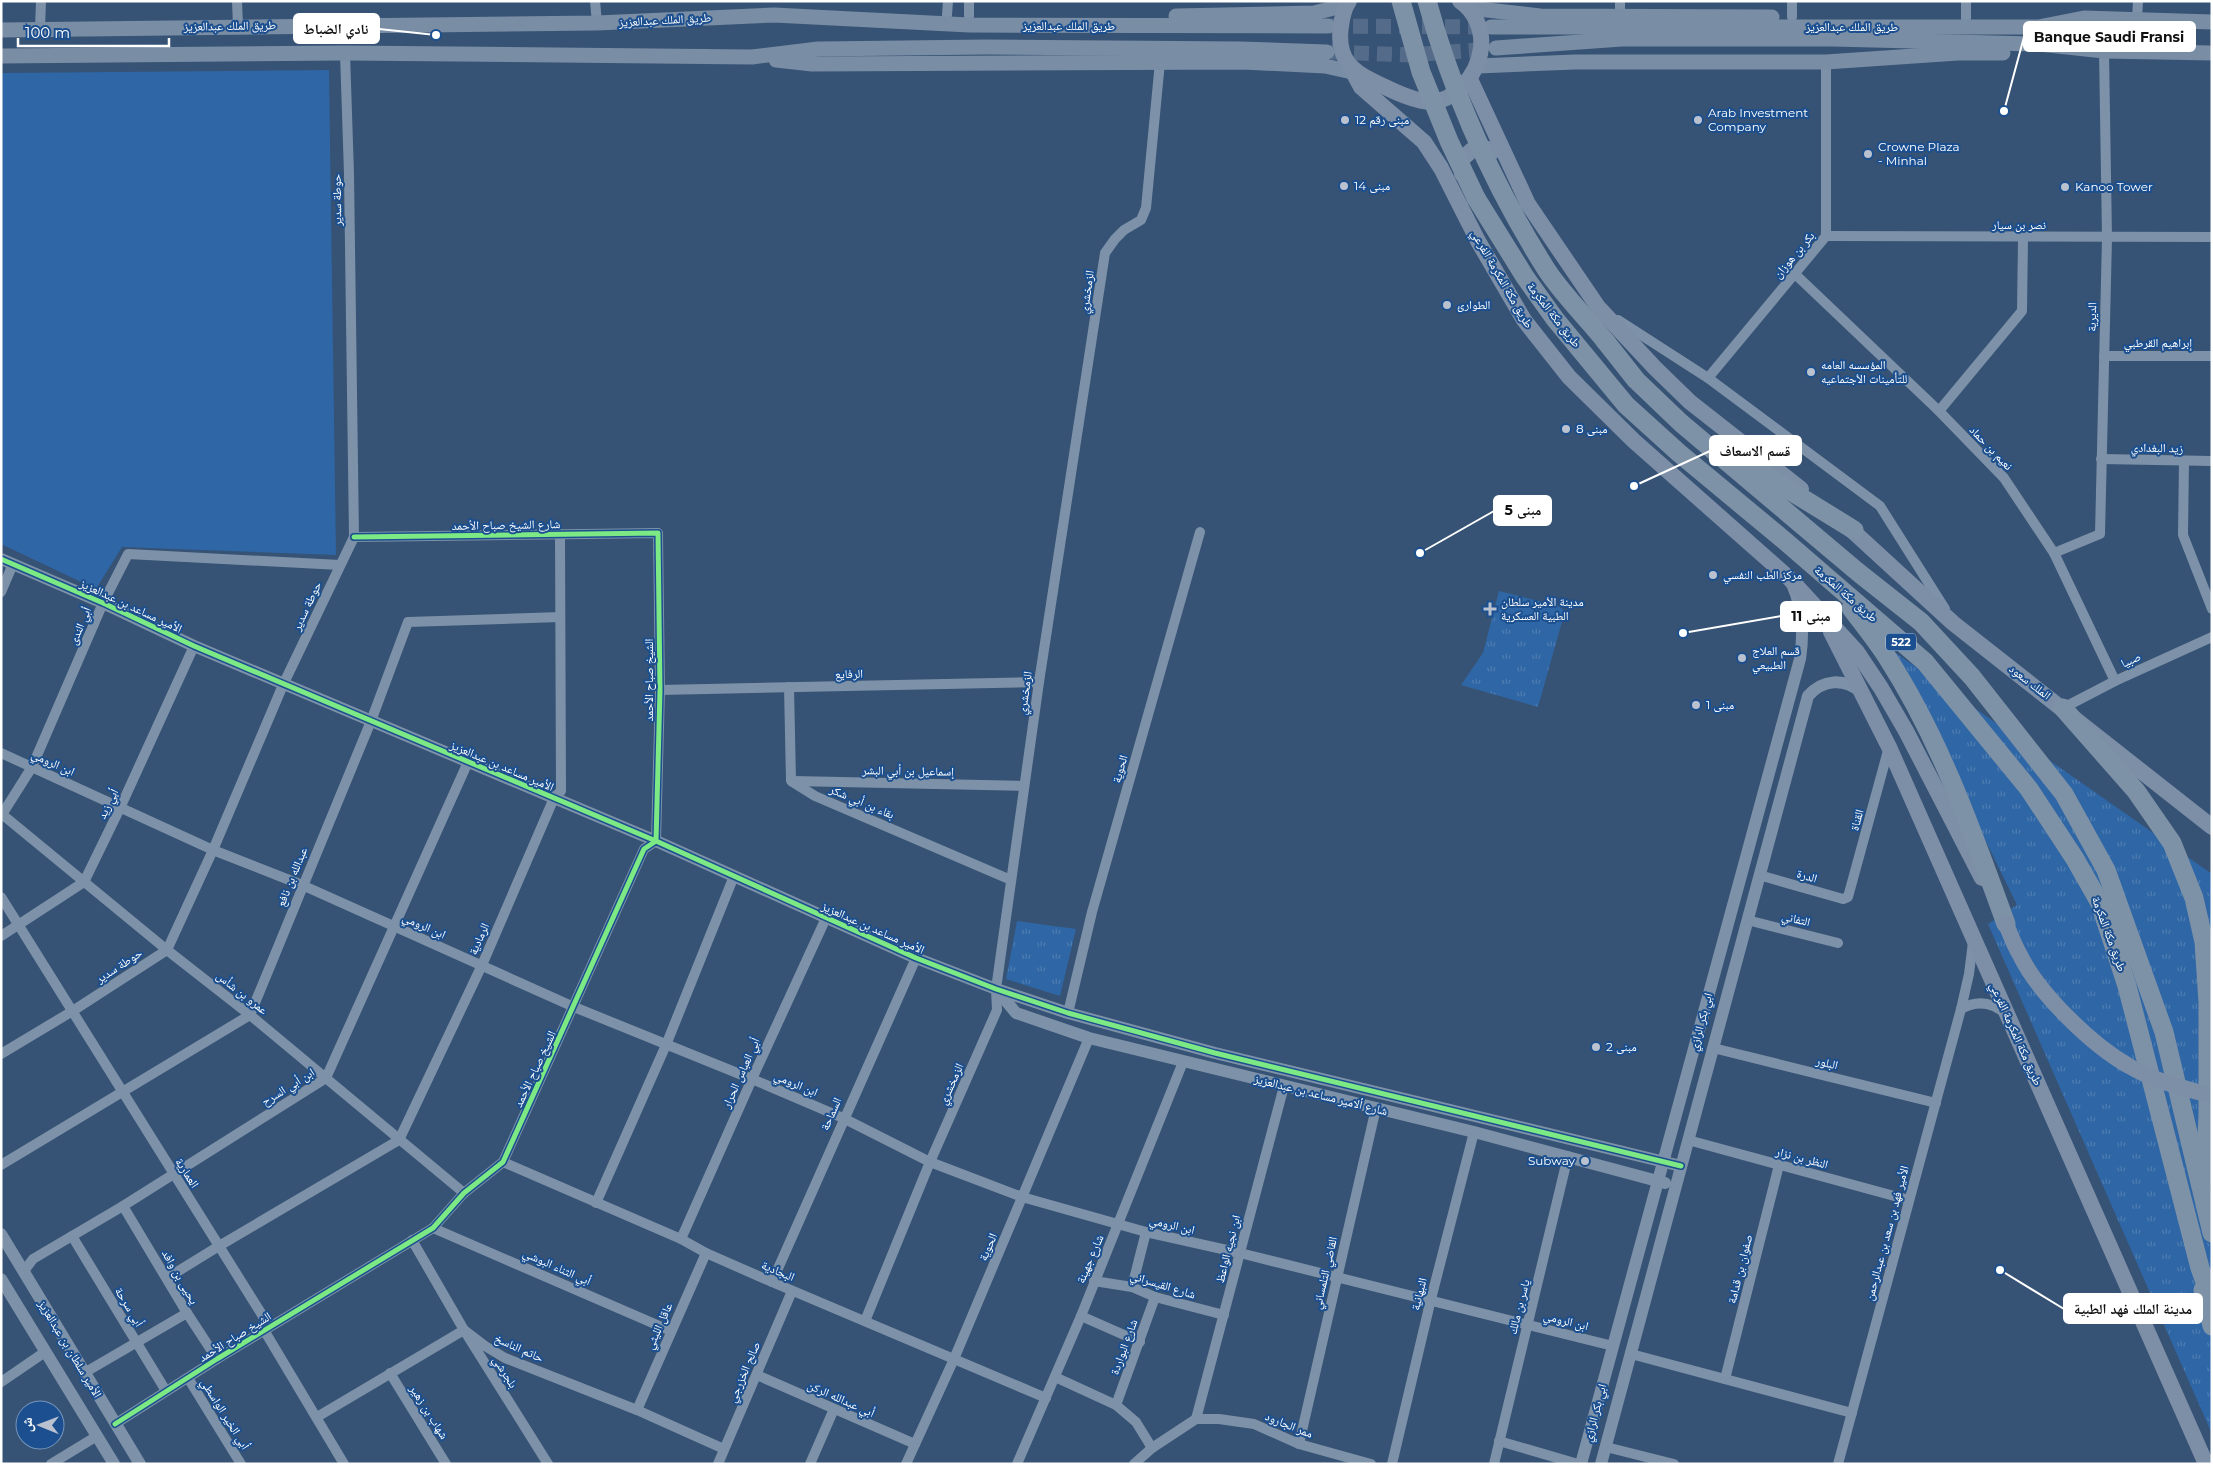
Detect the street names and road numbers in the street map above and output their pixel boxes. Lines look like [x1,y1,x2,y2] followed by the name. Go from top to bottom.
[617,10,712,30] street label: طريق الملك عبدالعزيز
[183,17,276,34] street label: طريق الملك عبدالعزيز
[1022,18,1115,33] street label: طريق الملك عبدالعزيز
[1805,19,1898,34] street label: طريق الملك عبدالعزيز
[329,173,345,227] street label: حوطة سدير
[1991,217,2046,232] street label: نصر بن سيار
[1465,227,1537,332] street label: طريق مكة المكرمة الفرعي
[1770,228,1818,281] street label: بكر بن هوزان
[1076,269,1100,315] street label: الزمخشري
[1524,279,1585,351] street label: طريق مكة المكرمة
[2084,302,2099,332] street label: الديرية
[2124,335,2192,353] street label: إبراهيم القرطبي
[1966,422,2016,474] street label: نعيم بن حماد
[2131,440,2184,459] street label: زيد البغدادي
[451,516,561,534] street label: شارع الشيخ صباح الأحمد
[1812,562,1881,625] street label: طريق مكة المكرمة
[77,575,185,636] street label: الأمير مساعد بن عبدالعزيز
[288,579,325,634] street label: حوطة سدير
[65,605,97,648] street label: أبي الندى
[1886,634,1916,650] road number: 522
[641,638,656,721] street label: الشيخ صباح الأحمد
[2118,649,2143,671] street label: صبيا
[2006,661,2054,703] street label: الملك سعود
[835,666,863,681] street label: الرفايع
[1014,670,1038,716] street label: الزمخشري
[447,737,556,795] street label: الأمير مساعد بن عبدالعزيز
[28,746,77,782] street label: ابن الرومي
[1108,753,1131,785] street label: الحوية
[861,762,954,782] street label: إسماعيل بن أبي البشر
[826,781,897,825] street label: بقاء بن أبي شكر
[94,786,124,823] street label: أبي زيد
[1846,807,1867,832] street label: القناة
[273,845,311,909] street label: عبدالله بن نافع
[1795,865,1819,886] street label: الدرة
[2089,894,2130,974] street label: طريق مكة المكرمة
[818,898,927,957] street label: الأمير مساعد بن عبدالعزيز
[1780,908,1812,932] street label: التفاني
[399,909,448,945] street label: ابن الرومي
[465,920,492,957] street label: الرمادية
[92,945,145,987] street label: حوطة سدير
[213,968,271,1018] street label: عمرو بن شأس
[1984,980,2046,1089] street label: طريق مكة المكرمة الفرعي
[1686,991,1718,1053] street label: ابي بكر الرازي
[510,1028,559,1110] street label: الشيخ صباح الأحمد
[718,1035,766,1112] street label: أبي العباس الحرار
[1814,1052,1840,1073] street label: البلور
[935,1061,969,1108] street label: الزمخشري
[258,1064,319,1111] street label: ابن أبي السرح
[771,1068,820,1102] street label: ابن الرومي
[1252,1070,1390,1119] street label: شارع ألامير مساعد بن عبدالعزيز
[817,1095,844,1133] street label: السماحة
[1773,1143,1830,1172] street label: النظر بن نزار
[172,1155,203,1191] street label: العمارية
[1861,1164,1912,1302] street label: الأمير فهد بن سعد بن عبدالرحمن
[1147,1212,1196,1240] street label: ابن الرومي
[1212,1213,1244,1285] street label: ابن نجيه الواعظ
[975,1231,1000,1263] street label: الحوية
[1073,1232,1107,1286] street label: شارع جهينة
[1724,1233,1756,1305] street label: صفوان بن قدامة
[1309,1235,1343,1311] street label: القاضي التلمساني
[520,1245,594,1291] street label: أبي الثناء البوشي
[158,1247,202,1307] street label: يحيى بن وافد
[759,1257,797,1285] street label: البجادية
[1128,1267,1198,1305] street label: شارع القيسراني
[1407,1276,1430,1312] street label: النبهانية
[1504,1277,1533,1336] street label: ياسر بن مالك
[109,1284,147,1331] street label: أبي سرحة
[34,1296,106,1401] street label: الأمير سلطان بن عبدالعزيز
[642,1300,678,1353] street label: عاقل الليثي
[196,1308,274,1365] street label: الشيخ صباح الأحمد
[1541,1308,1590,1336] street label: ابن الرومي
[1107,1317,1141,1377] street label: شارع البواردة
[492,1330,546,1366] street label: حاتم الناسخ
[724,1339,766,1406] street label: صالح الخزرجي
[487,1353,521,1392] street label: بلجرشي
[195,1375,253,1454] street label: أبي الخير الواسطي
[804,1377,877,1423] street label: أبي عبدالله الركن
[406,1381,452,1442] street label: شهاب بن زهير
[1580,1382,1612,1444] street label: ابي بكر الرازي
[1263,1408,1315,1441] street label: ممر الجارود

